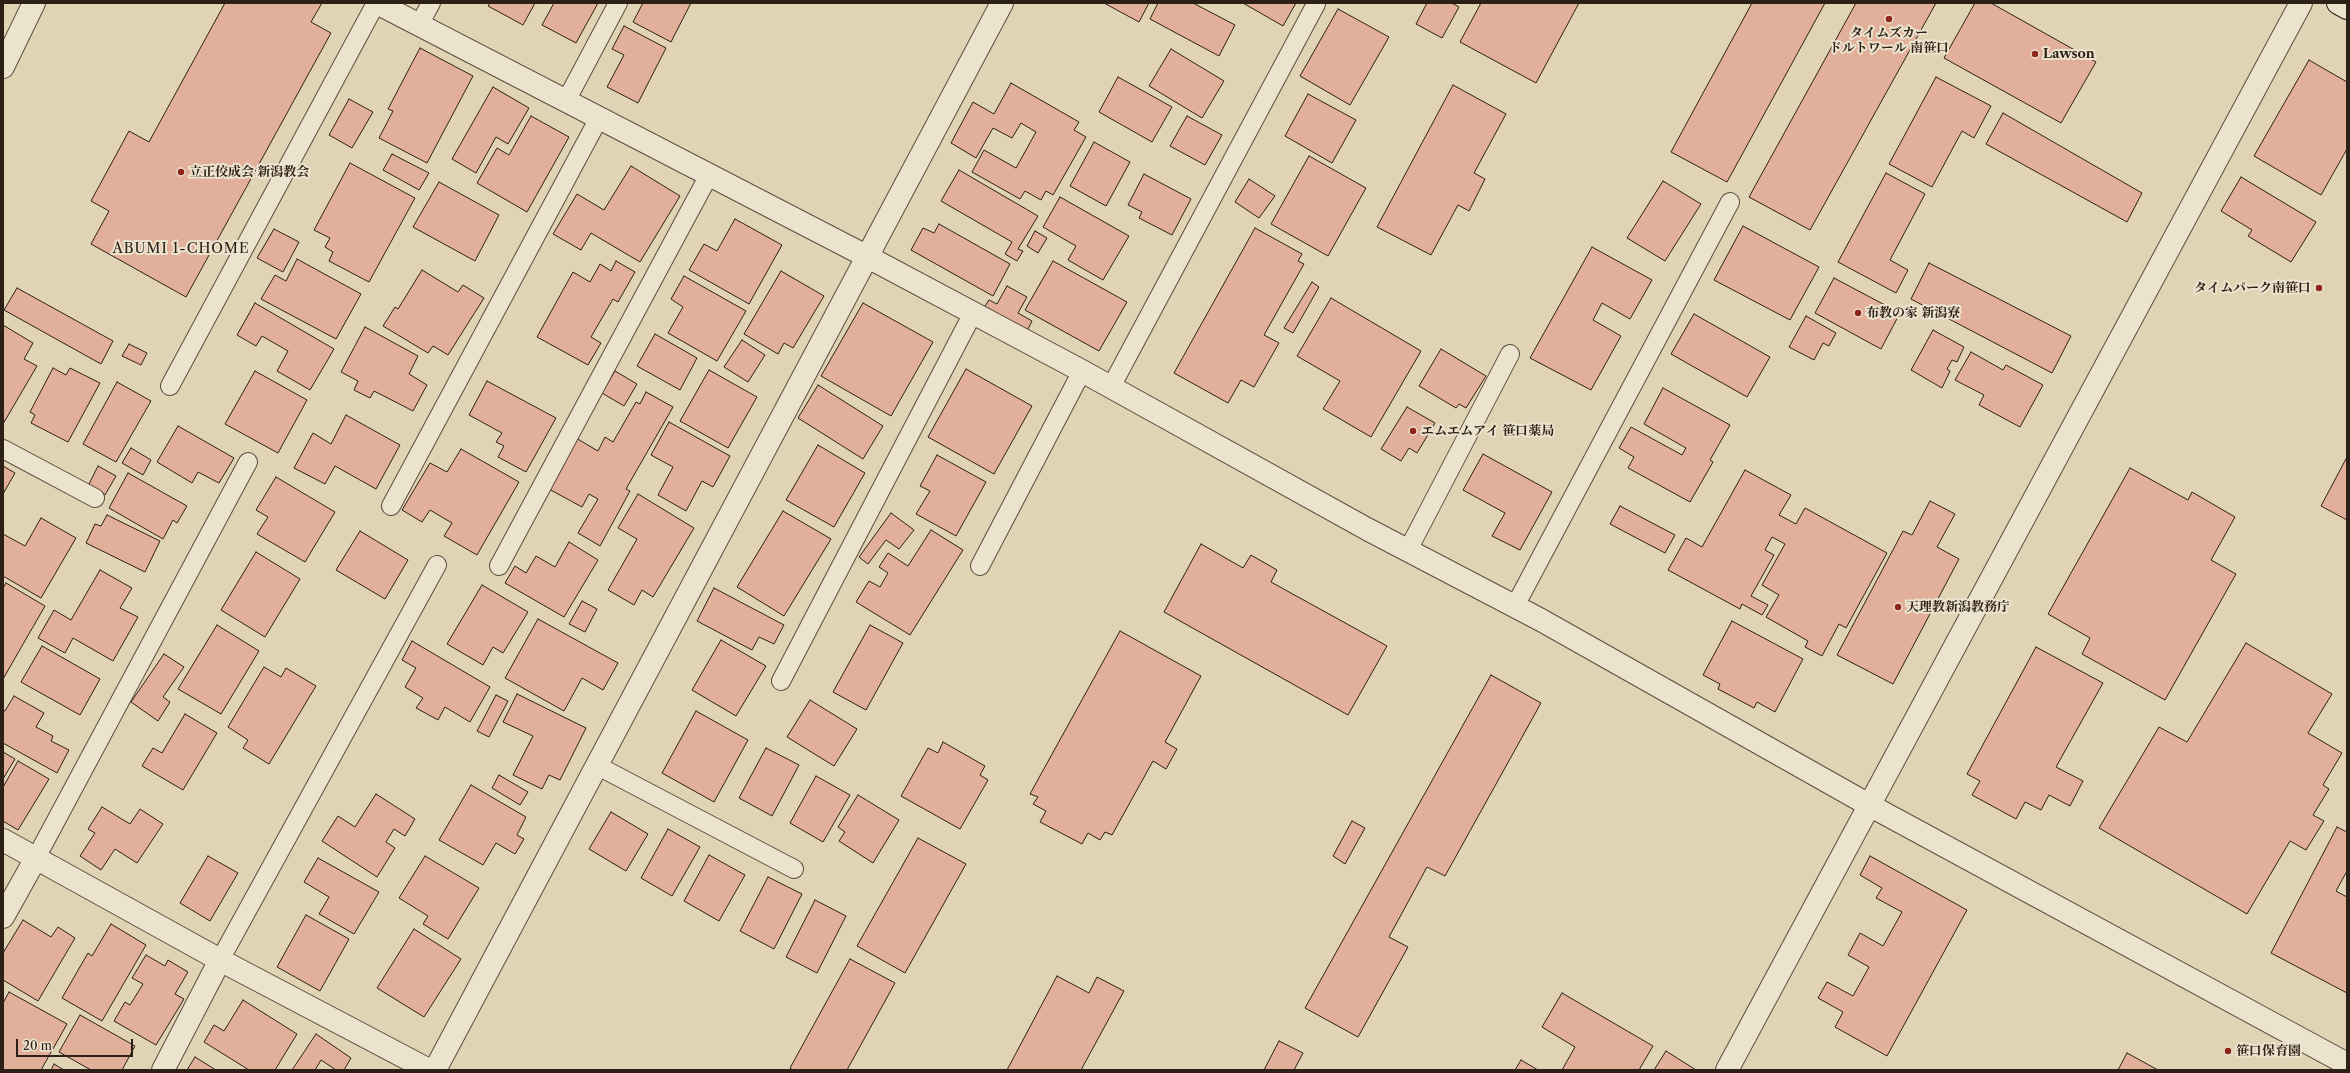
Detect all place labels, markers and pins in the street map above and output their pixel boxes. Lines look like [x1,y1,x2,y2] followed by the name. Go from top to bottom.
[1884,14,1894,24] marker: タイムズカー ドルトワール 南笹口
[1829,25,1949,56] place label: タイムズカー ドルトワール 南笹口
[2043,46,2095,62] place label: Lawson
[2030,49,2040,59] marker: Lawson
[189,164,309,180] place label: 立正佼成会 新潟教会
[176,167,186,177] marker: 立正佼成会 新潟教会
[2194,280,2311,296] place label: タイムパーク南笹口
[2314,283,2324,293] marker: タイムパーク南笹口
[1866,305,1960,321] place label: 布教の家 新潟寮
[1853,308,1863,318] marker: 布教の家 新潟寮
[1421,423,1554,439] place label: エムエムアイ 笹口薬局
[1408,426,1418,436] marker: エムエムアイ 笹口薬局
[1906,599,2010,615] place label: 天理教新潟教務庁
[1893,602,1903,612] marker: 天理教新潟教務庁
[2236,1043,2301,1059] place label: 笹口保育園
[2223,1046,2233,1056] marker: 笹口保育園

